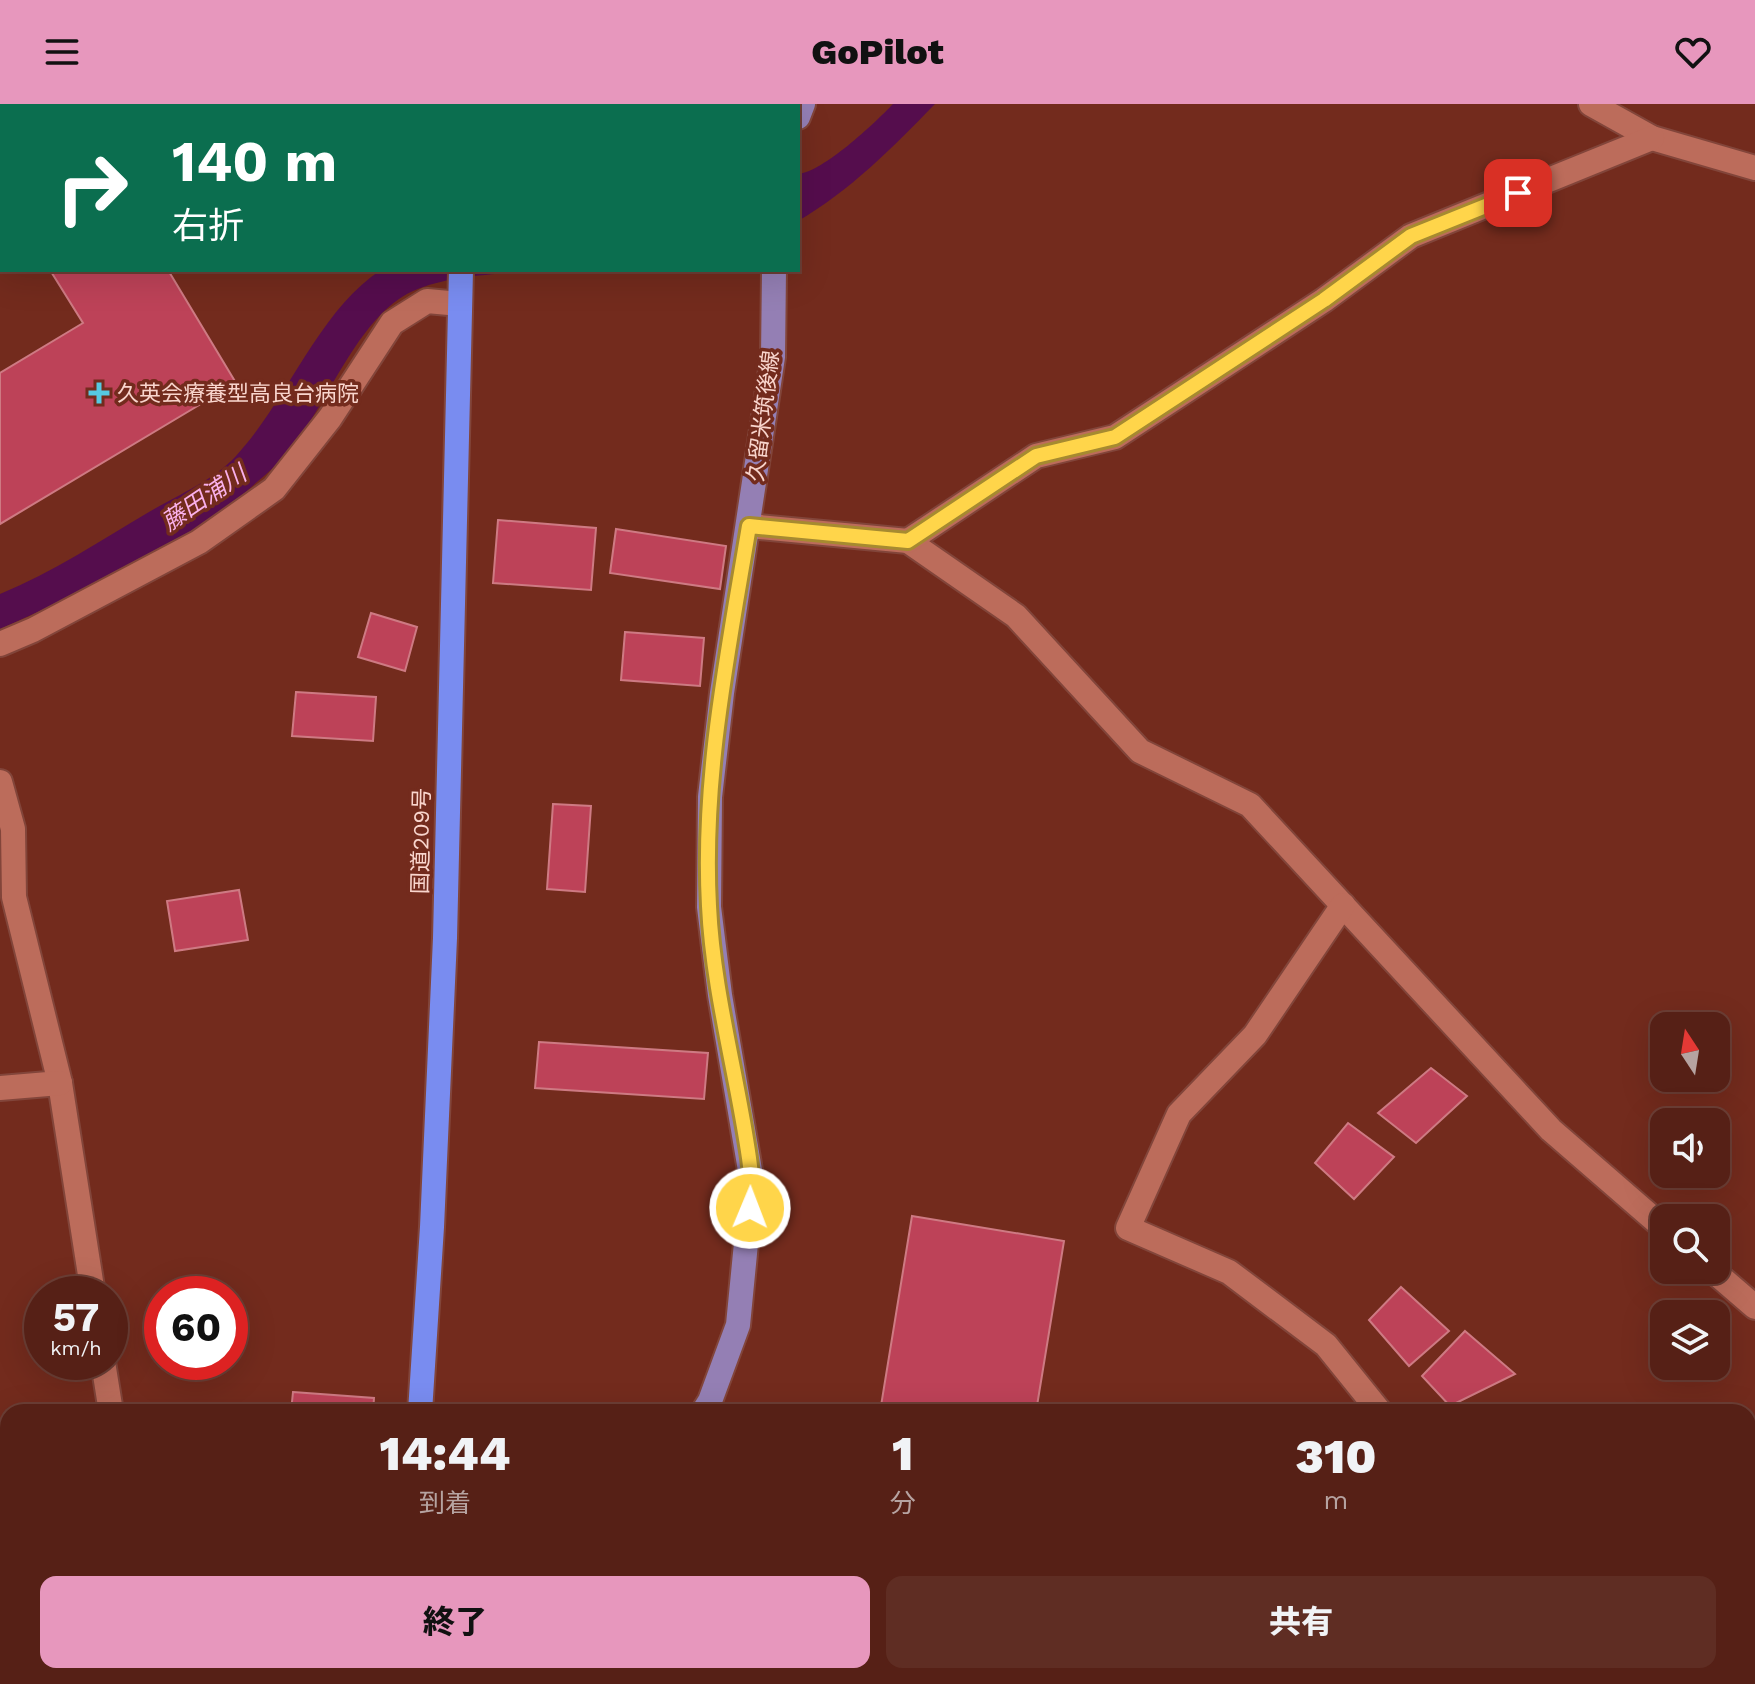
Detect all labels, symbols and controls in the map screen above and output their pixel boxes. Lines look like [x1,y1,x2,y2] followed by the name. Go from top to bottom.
[40,30,84,74] icon: menu
[1671,30,1715,74] icon: heart
[811,31,944,73] text: GoPilot
[172,129,337,195] text: 140 m
[40,136,144,240] icon: right
[1484,159,1552,227] pin
[1496,171,1540,215] icon: arrive
[172,205,244,247] text: 右折
[743,349,783,483] street label: 久留米筑後線
[117,381,359,406] place label: 久英会療養型高良台病院
[88,382,110,404] marker: 久英会療養型高良台病院
[156,458,254,536] water label: 藤田浦川
[408,788,434,894] street label: 国道209号
[1650,1012,1730,1092] north arrow
[1650,1012,1730,1380] map controls
[1650,1108,1730,1188] button: sound
[708,1166,792,1250] position arrow
[1650,1204,1730,1284] button: search
[144,1276,248,1380] speed limit sign: 60
[53,1294,99,1341] text: 57
[1650,1300,1730,1380] button: layers
[50,1336,102,1360] text: km/h
[379,1425,510,1482] text: 14:44
[892,1425,914,1482] text: 1
[1295,1428,1377,1485] text: 310
[1324,1485,1348,1515] text: m
[419,1488,471,1518] text: 到着
[890,1488,916,1518] text: 分
[40,1576,870,1668] button: 終了
[886,1576,1716,1668] button: 共有

